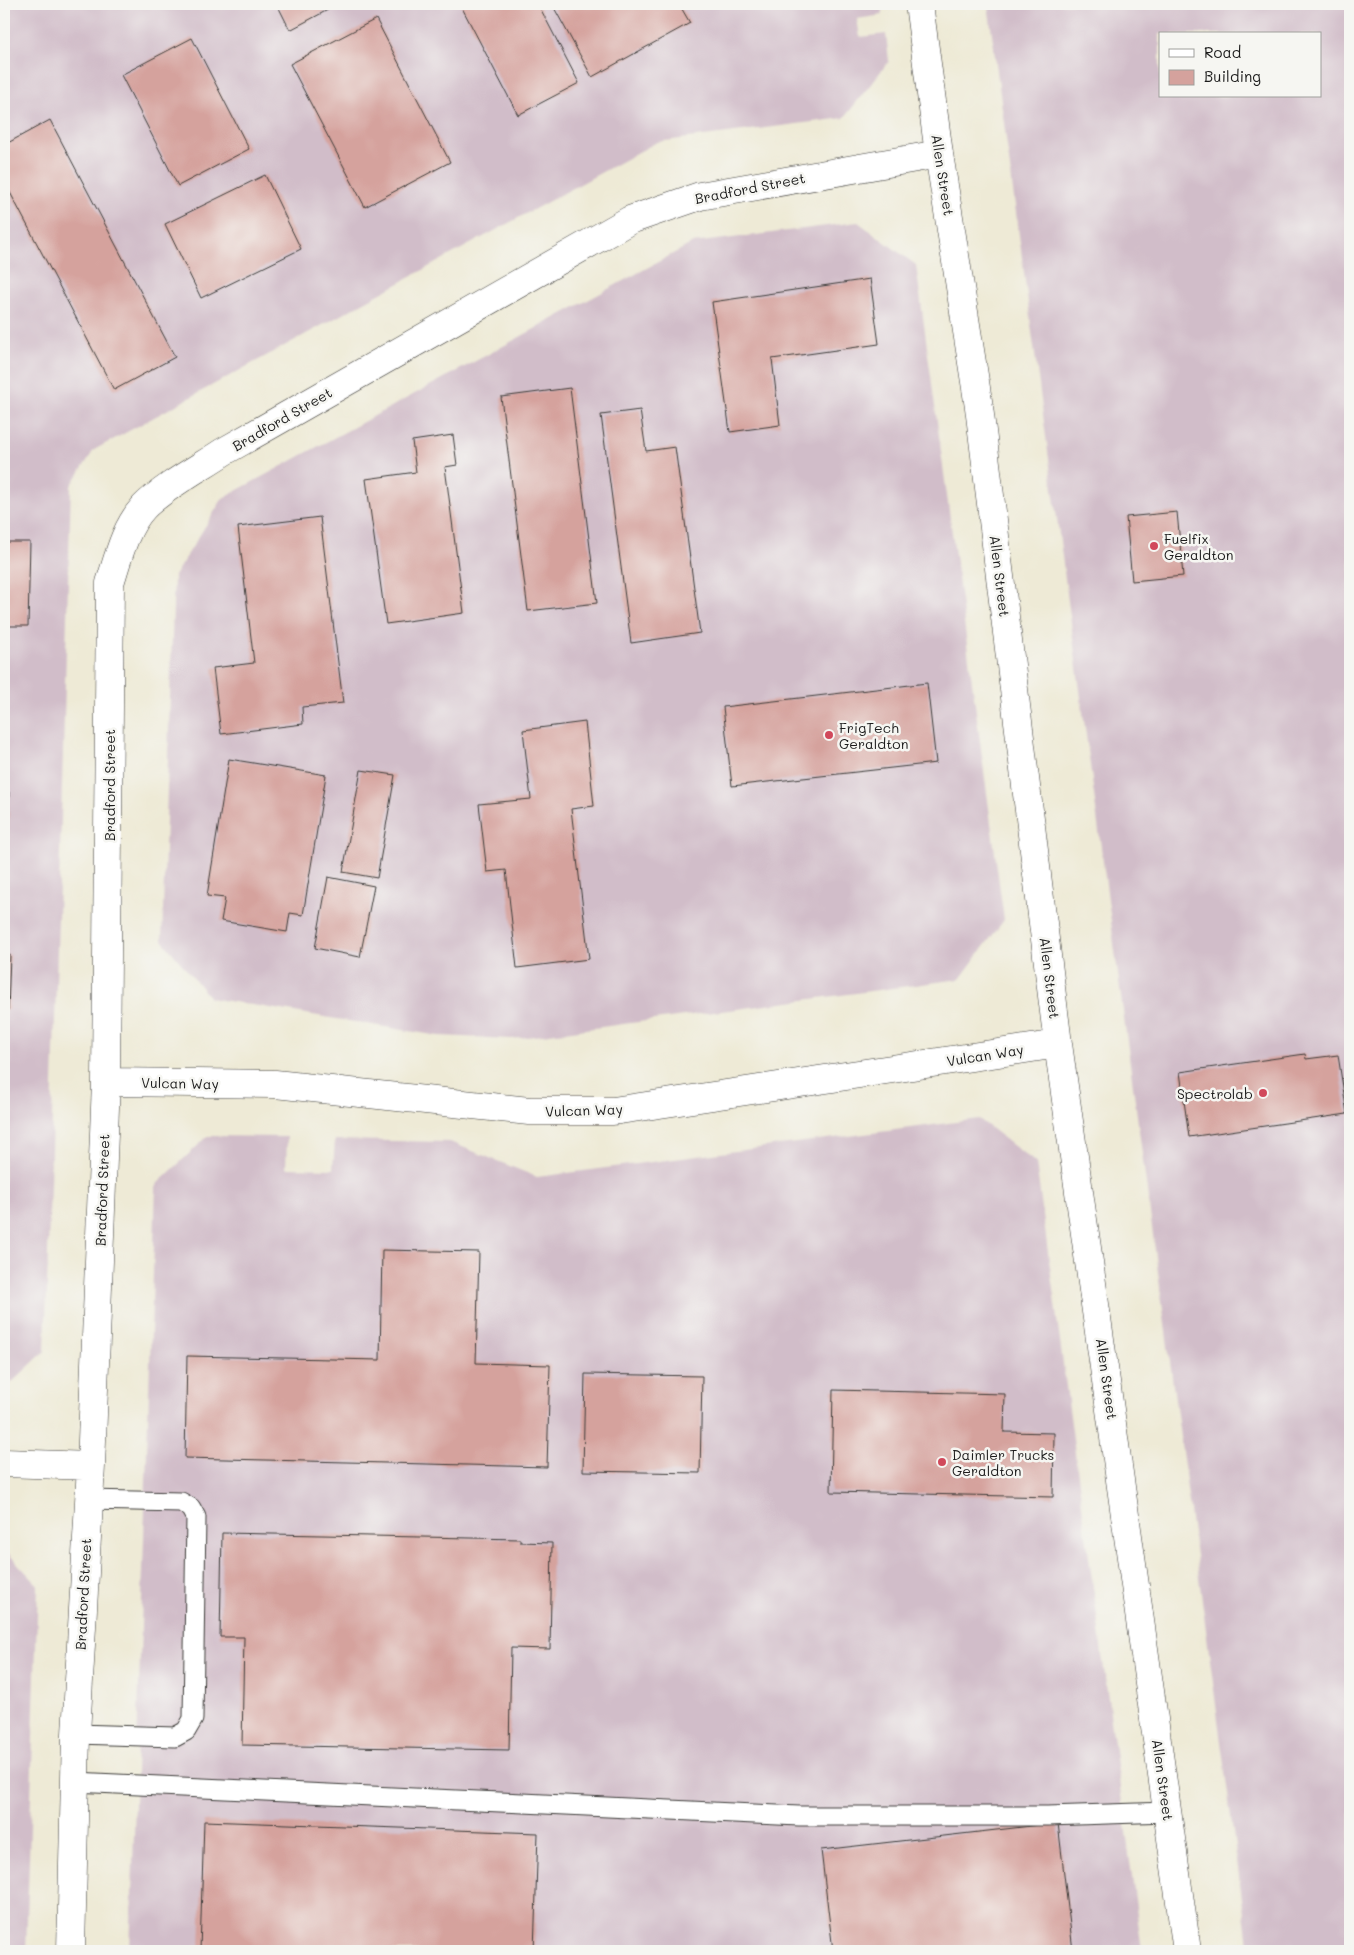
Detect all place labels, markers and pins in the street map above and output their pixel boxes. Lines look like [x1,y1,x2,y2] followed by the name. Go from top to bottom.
[1164,529,1233,564] place label: Fuelfix Geraldton
[1148,540,1160,552] marker: Fuelfix Geraldton
[839,718,908,753] place label: FrigTech Geraldton
[823,729,835,741] marker: FrigTech Geraldton
[1177,1084,1253,1103] place label: Spectrolab
[1257,1087,1269,1099] marker: Spectrolab
[952,1445,1054,1480] place label: Daimler Trucks Geraldton
[936,1456,948,1468] marker: Daimler Trucks Geraldton

